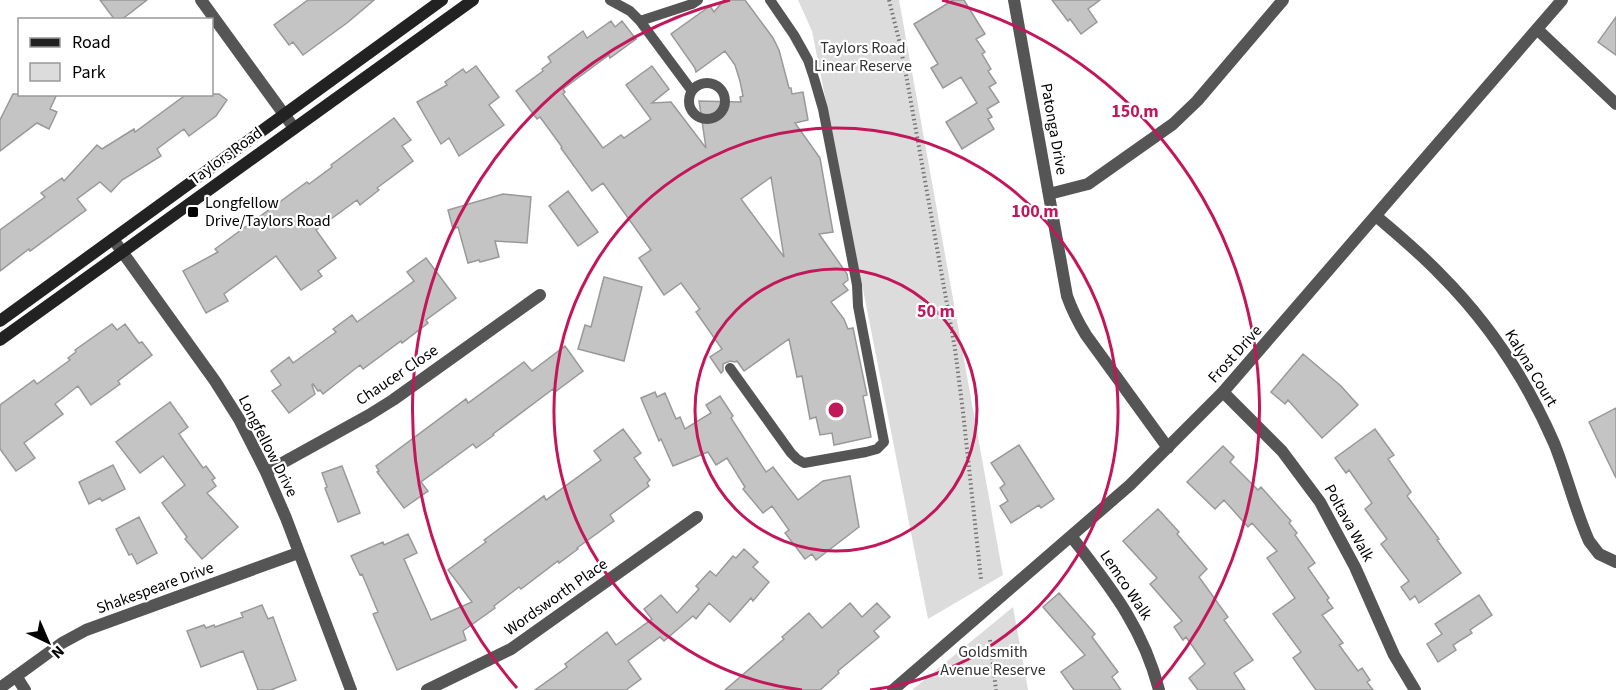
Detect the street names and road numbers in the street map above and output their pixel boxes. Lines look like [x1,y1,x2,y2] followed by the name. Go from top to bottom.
[1035,82,1073,177] street label: Patonga Drive
[185,122,267,190] street label: Taylors Road
[1203,320,1267,388] street label: Frost Drive
[1499,325,1563,411] street label: Kalyna Court
[352,339,442,411] street label: Chaucer Close
[233,391,303,501] street label: Longfellow Drive
[1319,480,1379,566] street label: Poltava Walk
[1095,546,1158,624] street label: Lemco Walk
[500,553,612,641] street label: Wordsworth Place
[93,557,217,619] street label: Shakespeare Drive

